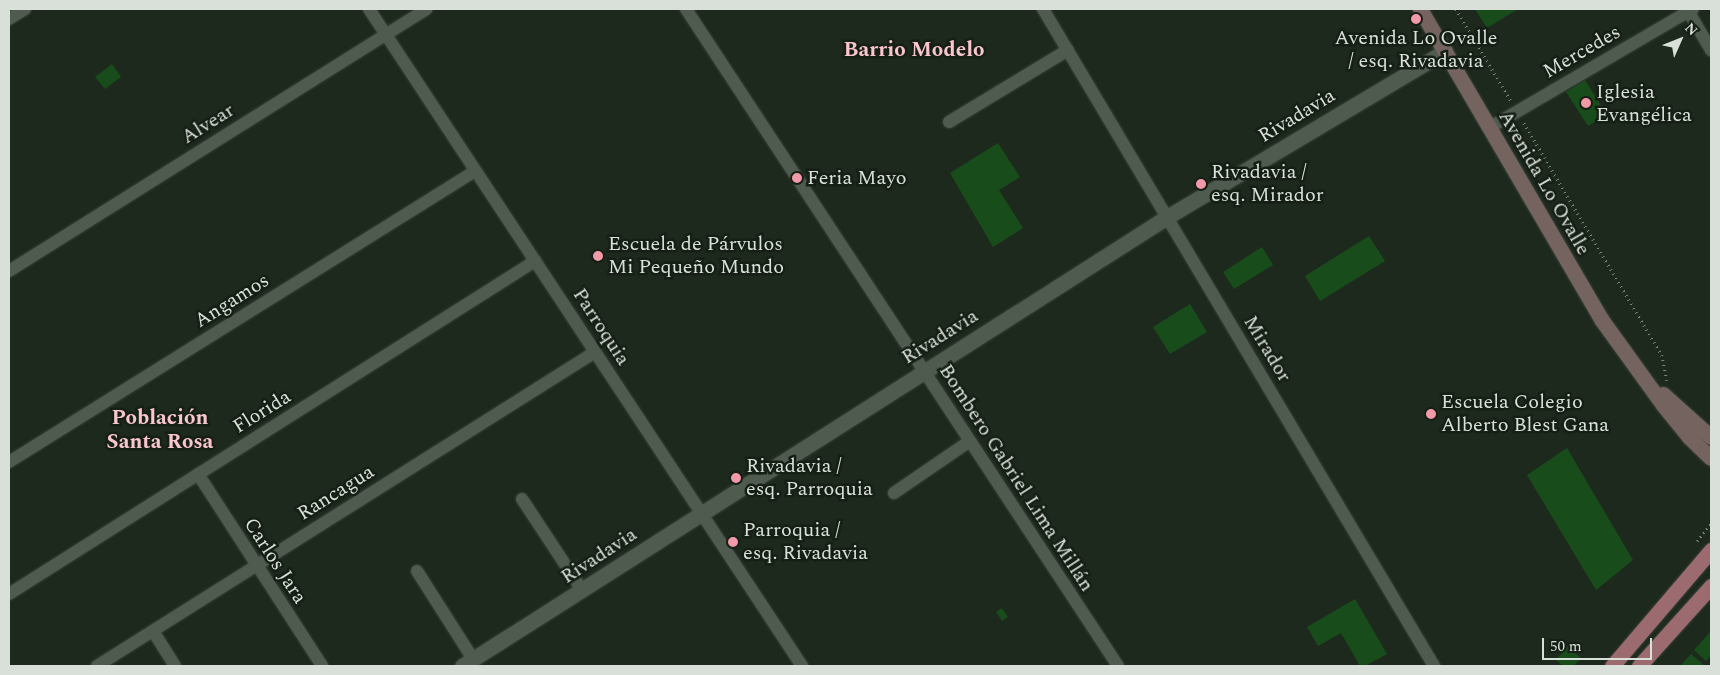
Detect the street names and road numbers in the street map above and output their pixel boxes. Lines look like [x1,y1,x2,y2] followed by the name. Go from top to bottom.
[1539,20,1625,84] street label: Mercedes
[1254,84,1340,148] street label: Rivadavia
[177,99,239,149] street label: Alvear
[1493,106,1595,260] street label: Avenida Lo Ovalle
[190,269,274,333] street label: Angamos
[567,284,635,370] street label: Parroquia
[897,304,983,370] street label: Rivadavia
[1238,311,1296,387] street label: Mirador
[933,360,1099,596] street label: Bombero Gabriel Lima Millán
[229,385,295,439] street label: Florida
[293,460,379,526] street label: Rancagua
[238,514,312,608] street label: Carlos Jara
[557,523,641,589] street label: Rivadavia

